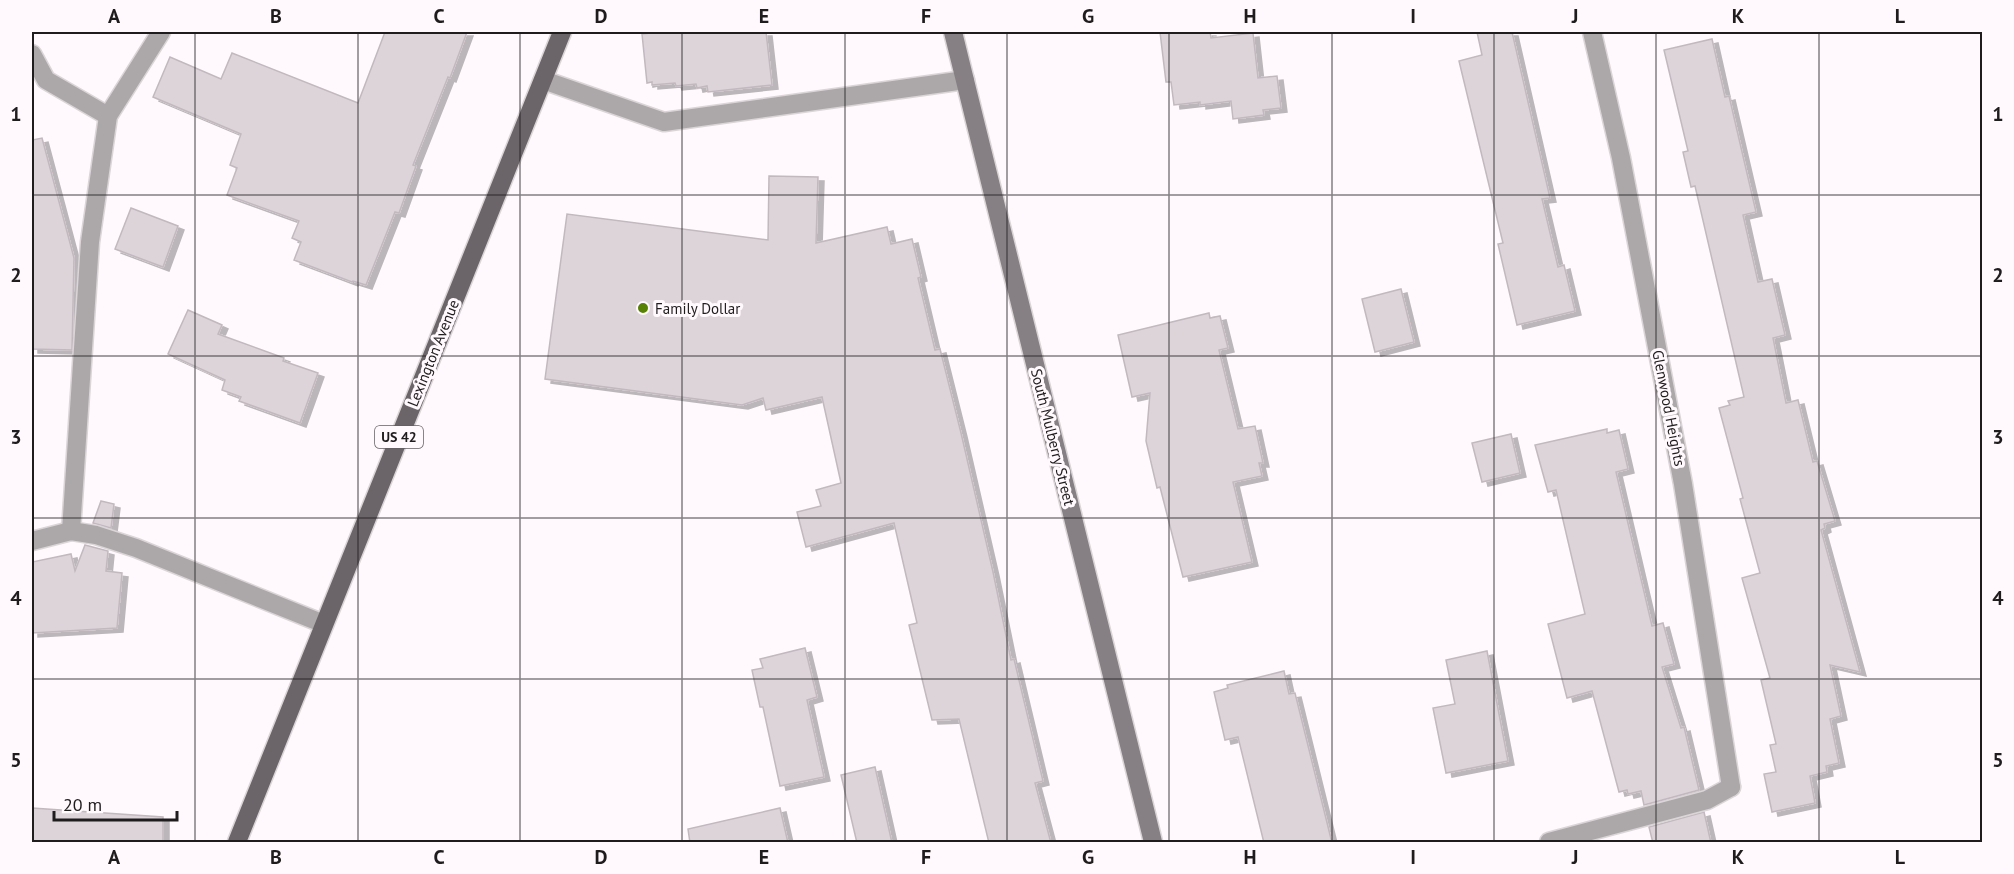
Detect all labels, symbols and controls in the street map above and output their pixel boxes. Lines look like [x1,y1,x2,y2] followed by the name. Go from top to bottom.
[108,3,121,29] text: A
[270,3,282,29] text: B
[433,3,445,29] text: C
[595,3,608,29] text: D
[759,3,769,29] text: E
[921,3,931,29] text: F
[1082,3,1094,29] text: G
[1243,3,1257,29] text: H
[1410,3,1416,29] text: I
[1571,3,1578,29] text: J
[1732,3,1745,29] text: K
[1895,3,1906,29] text: L
[10,101,22,127] text: 1
[1992,101,2004,127] text: 1
[10,262,22,288] text: 2
[1992,262,2004,288] text: 2
[403,297,463,409] street label: Lexington Avenue
[655,299,740,318] place label: Family Dollar
[636,301,650,315] marker: Family Dollar
[1648,348,1690,468] street label: Glenwood Heights
[1027,367,1079,507] street label: South Mulberry Street
[10,424,22,450] text: 3
[1992,424,2004,450] text: 3
[375,426,423,448] road number: US 42
[10,585,22,611] text: 4
[1992,585,2004,611] text: 4
[10,747,22,773] text: 5
[1992,747,2004,773] text: 5
[54,784,177,822] scale bar
[63,793,102,816] text: 20 m
[108,844,121,870] text: A
[270,844,282,870] text: B
[433,844,445,870] text: C
[595,844,608,870] text: D
[759,844,769,870] text: E
[921,844,931,870] text: F
[1082,844,1094,870] text: G
[1243,844,1257,870] text: H
[1410,844,1416,870] text: I
[1571,844,1578,870] text: J
[1732,844,1745,870] text: K
[1895,844,1906,870] text: L

